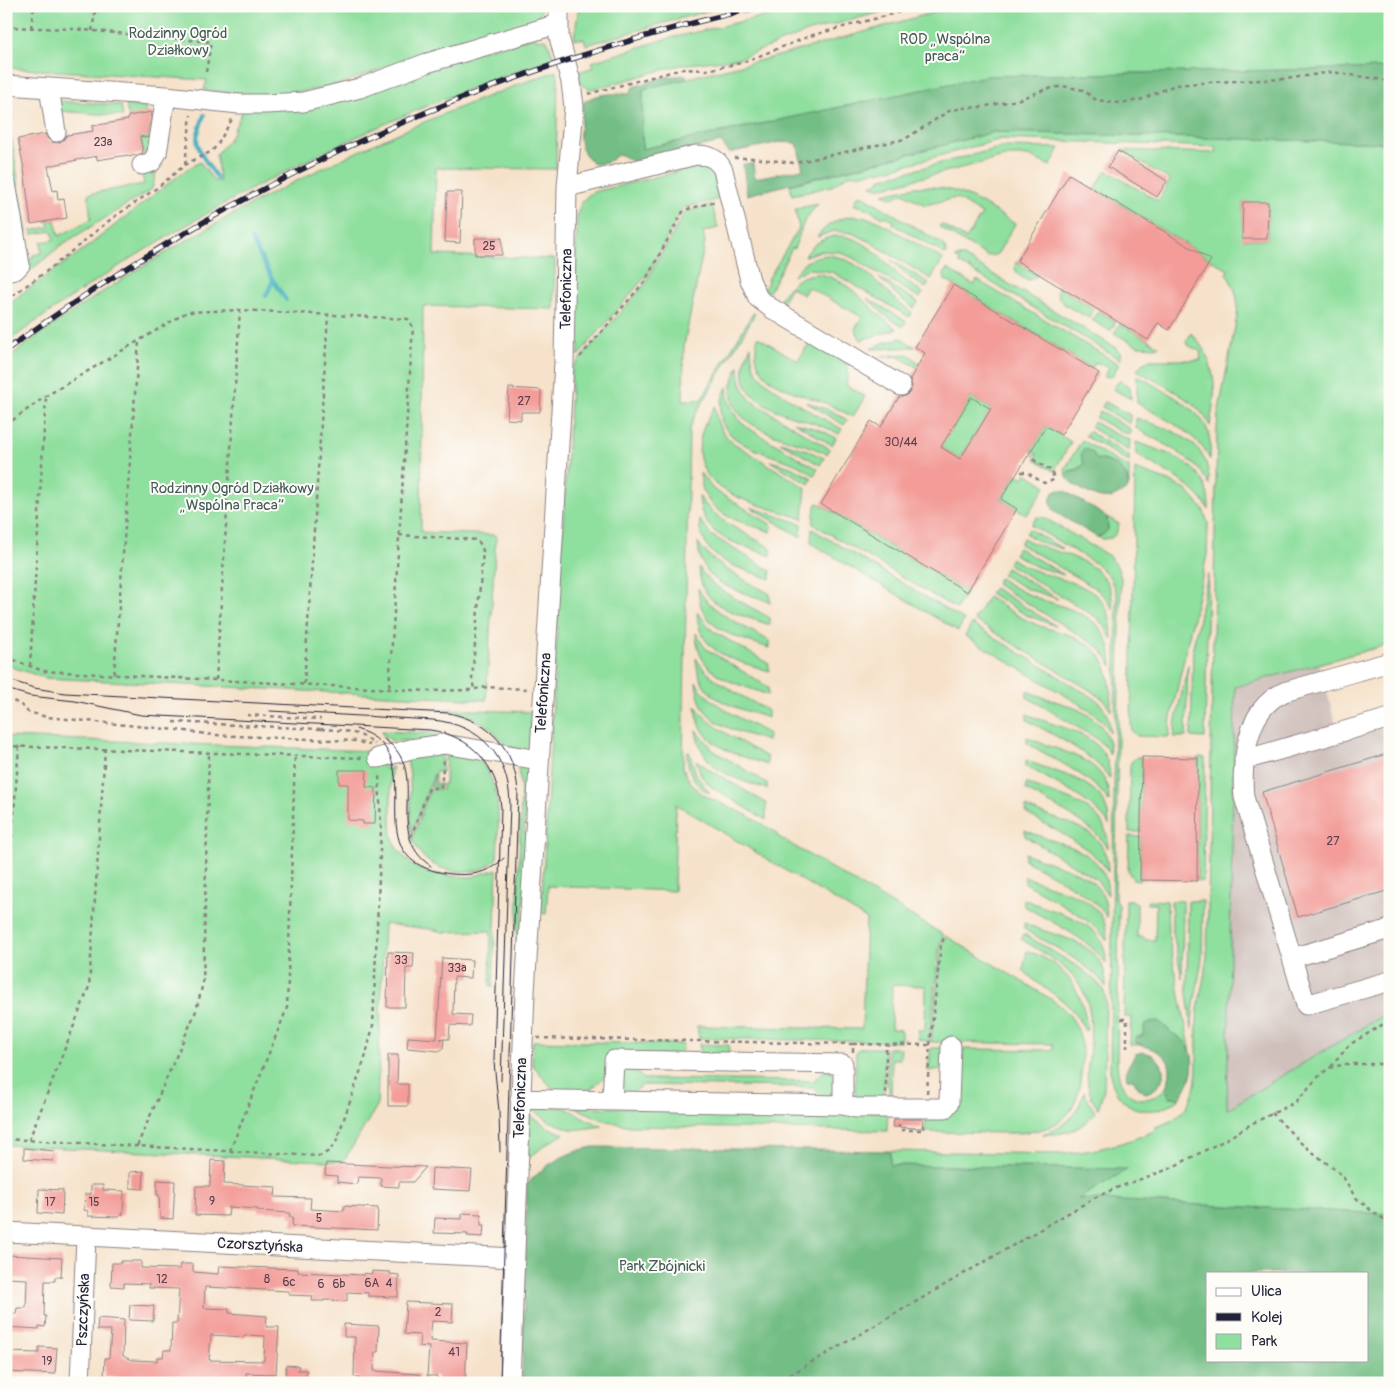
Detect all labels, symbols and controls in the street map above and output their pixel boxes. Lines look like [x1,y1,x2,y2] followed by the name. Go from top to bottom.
[129,24,227,60] park label: Rodzinny Ogród Działkowy
[900,30,990,66] park label: ROD „Wspólna praca”
[94,135,113,150] house number: 23a
[482,239,496,254] house number: 25
[556,248,577,330] street label: Telefoniczna
[517,394,531,409] house number: 27
[884,435,918,450] house number: 30/44
[150,479,314,515] park label: Rodzinny Ogród Działkowy „Wspólna Praca”
[531,652,556,734] street label: Telefoniczna
[1326,834,1340,849] house number: 27
[394,953,408,968] house number: 33
[448,961,467,976] house number: 33a
[510,1057,531,1139] street label: Telefoniczna
[209,1194,215,1209] house number: 9
[44,1195,56,1210] house number: 17
[88,1195,100,1210] house number: 15
[316,1211,322,1226] house number: 5
[217,1234,303,1257] street label: Czorsztyńska
[619,1257,706,1276] park label: Park Zbójnicki
[156,1272,168,1287] house number: 12
[264,1272,270,1287] house number: 8
[1206,1272,1368,1362] legend
[73,1273,94,1347] street label: Pszczyńska
[282,1275,296,1290] house number: 6c
[365,1276,380,1291] house number: 6A
[386,1276,393,1291] house number: 4
[318,1277,325,1292] house number: 6
[333,1277,346,1292] house number: 6b
[1251,1282,1282,1301] text: Ulica
[435,1305,442,1320] house number: 2
[1251,1308,1283,1327] text: Kolej
[1251,1332,1278,1351] text: Park
[448,1345,460,1360] house number: 41
[42,1354,52,1369] house number: 19

